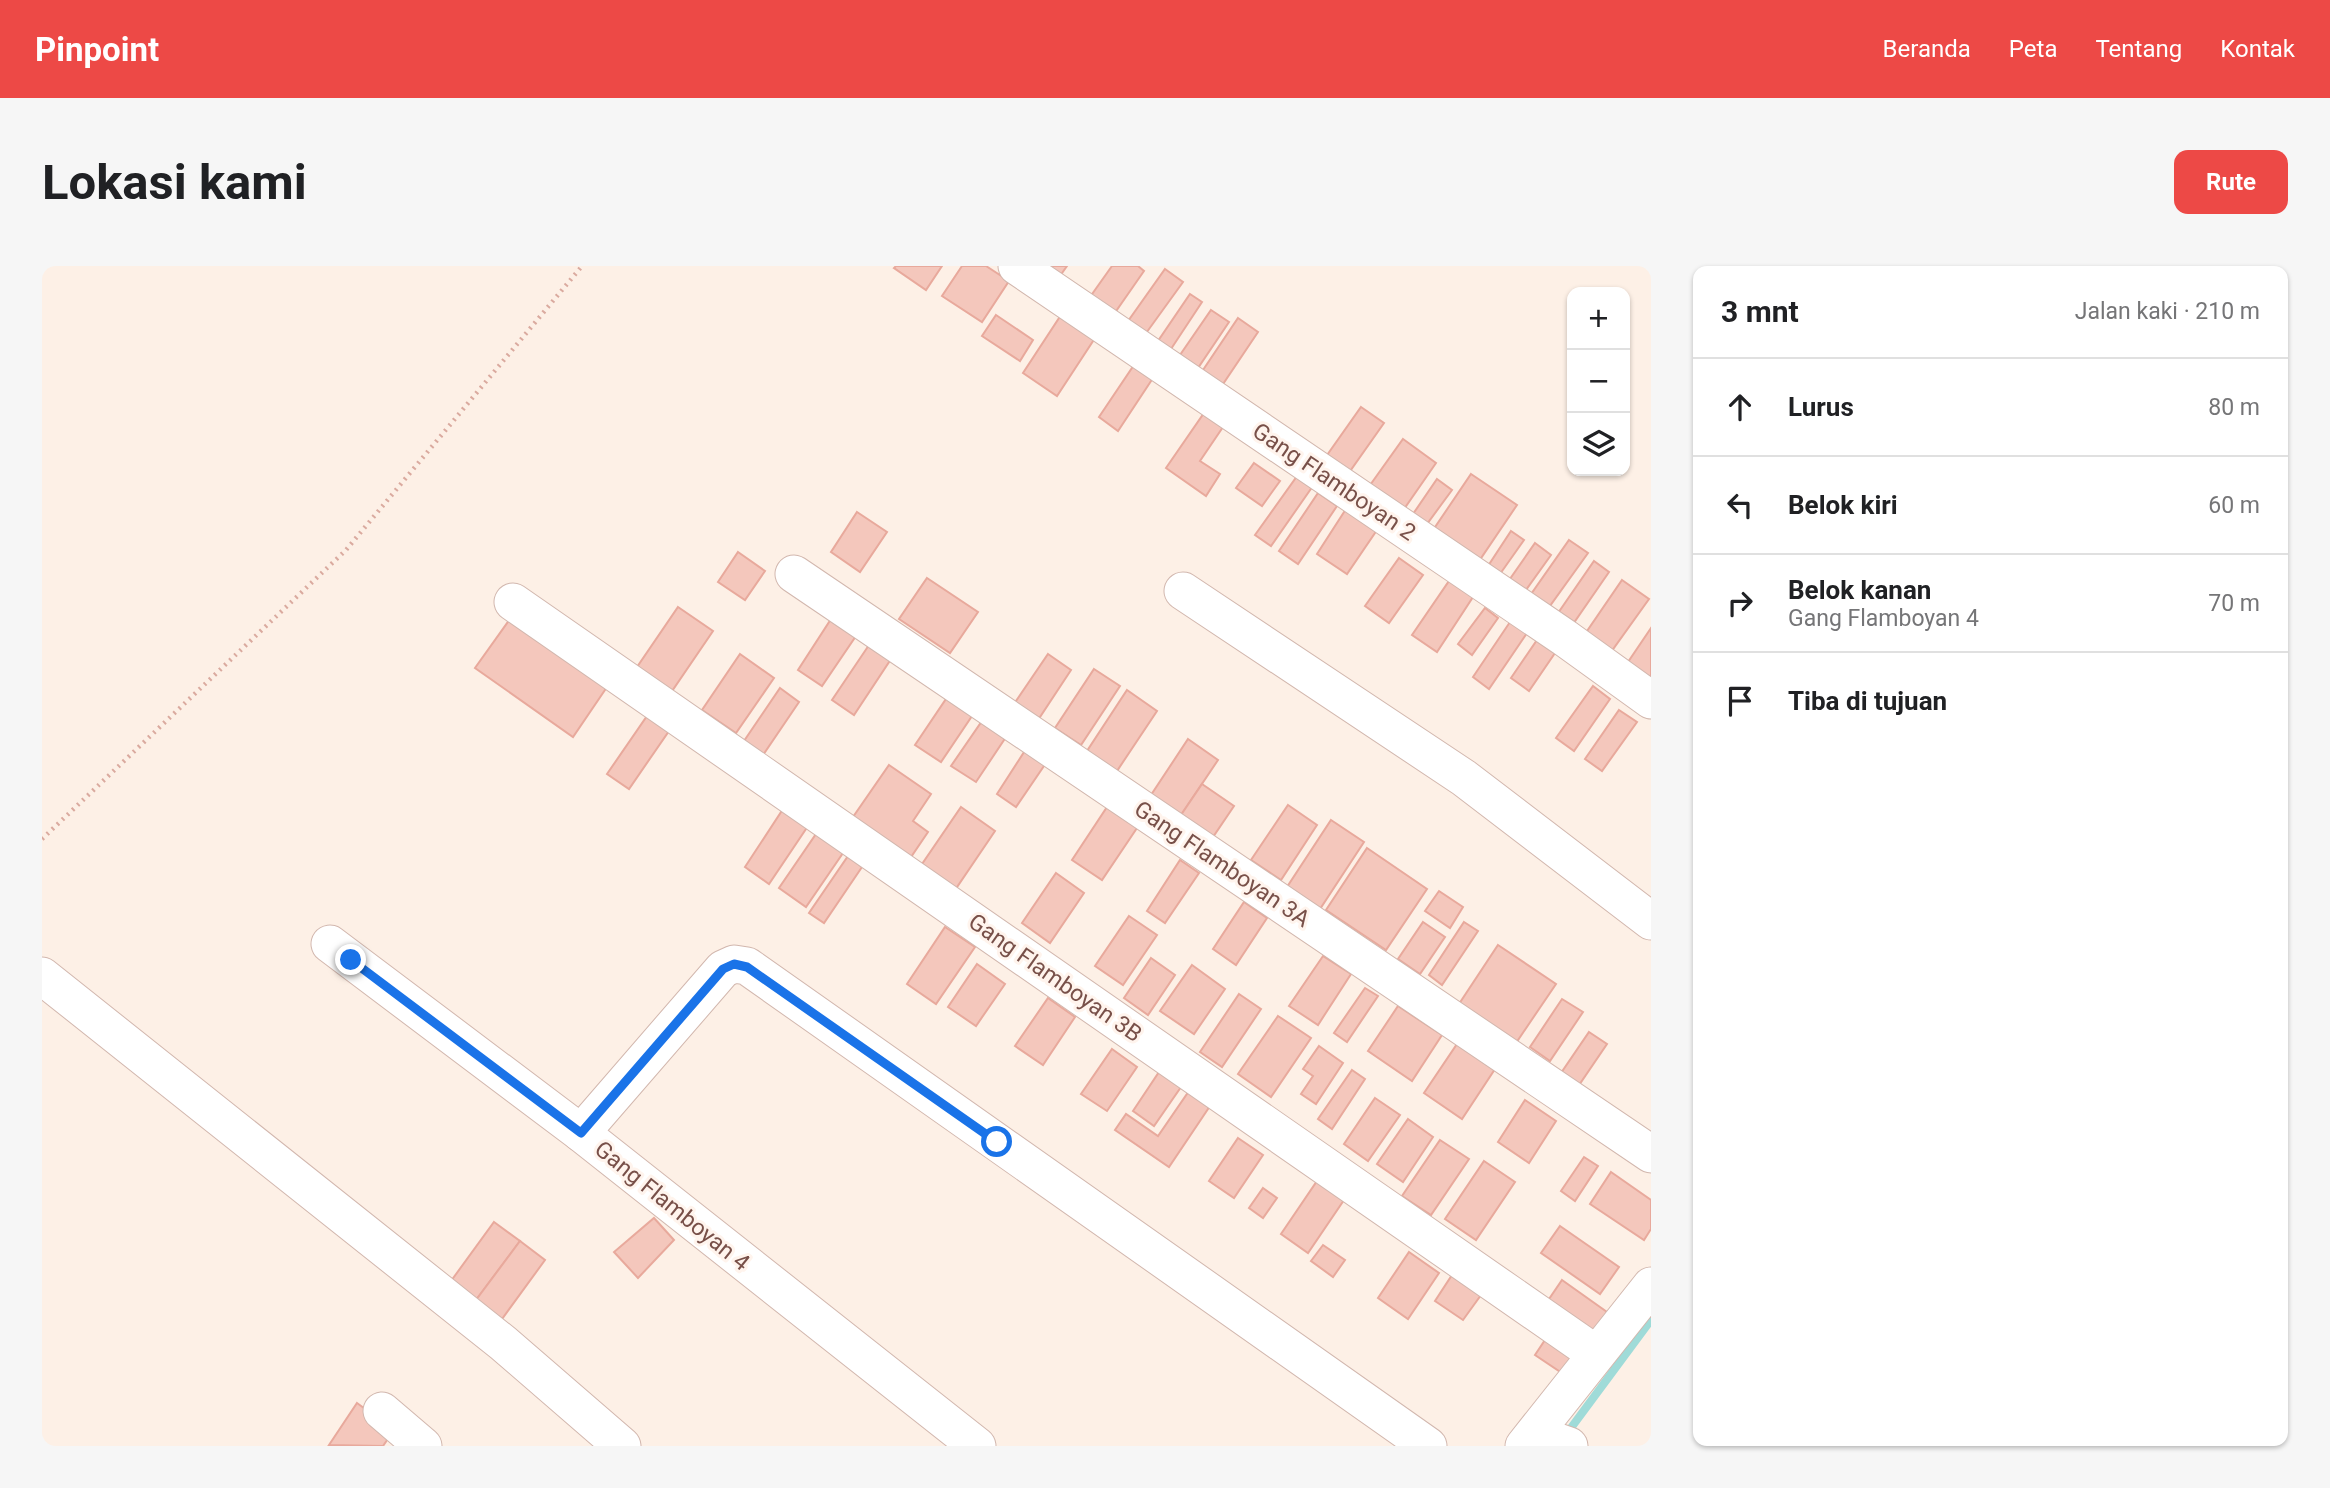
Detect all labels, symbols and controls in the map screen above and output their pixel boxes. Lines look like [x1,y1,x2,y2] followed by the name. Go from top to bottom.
[35,30,159,69] text: Pinpoint
[1883,35,1971,63] text: Beranda
[2009,35,2057,63] text: Peta
[2095,35,2182,63] text: Tentang
[2220,35,2295,63] text: Kontak
[2174,150,2288,214] button: Rute
[42,154,307,211] text: Lokasi kami
[1567,287,1630,476] map controls
[1567,287,1630,350] button: +
[1721,294,1799,329] text: 3 mnt
[2075,298,2260,325] text: Jalan kaki · 210 m
[1567,350,1630,413] button: −
[1721,388,1759,426] icon: ahead
[1788,392,1854,422] text: Lurus
[2208,394,2260,421] text: 80 m
[1567,413,1630,476] button: layers
[1247,417,1421,547] street label: Gang Flamboyan 2
[1721,486,1759,524] icon: left
[1788,490,1898,520] text: Belok kiri
[2208,492,2260,519] text: 60 m
[1788,575,1931,605] text: Belok kanan
[1721,584,1759,622] icon: right
[2208,590,2260,617] text: 70 m
[1788,605,1979,632] text: Gang Flamboyan 4
[1721,682,1759,720] icon: arrive
[1788,686,1947,716] text: Tiba di tujuan
[1129,795,1315,933] street label: Gang Flamboyan 3A
[963,908,1147,1048] street label: Gang Flamboyan 3B
[335,944,366,975] route end
[981,1126,1012,1157] route start
[589,1135,755,1277] street label: Gang Flamboyan 4

